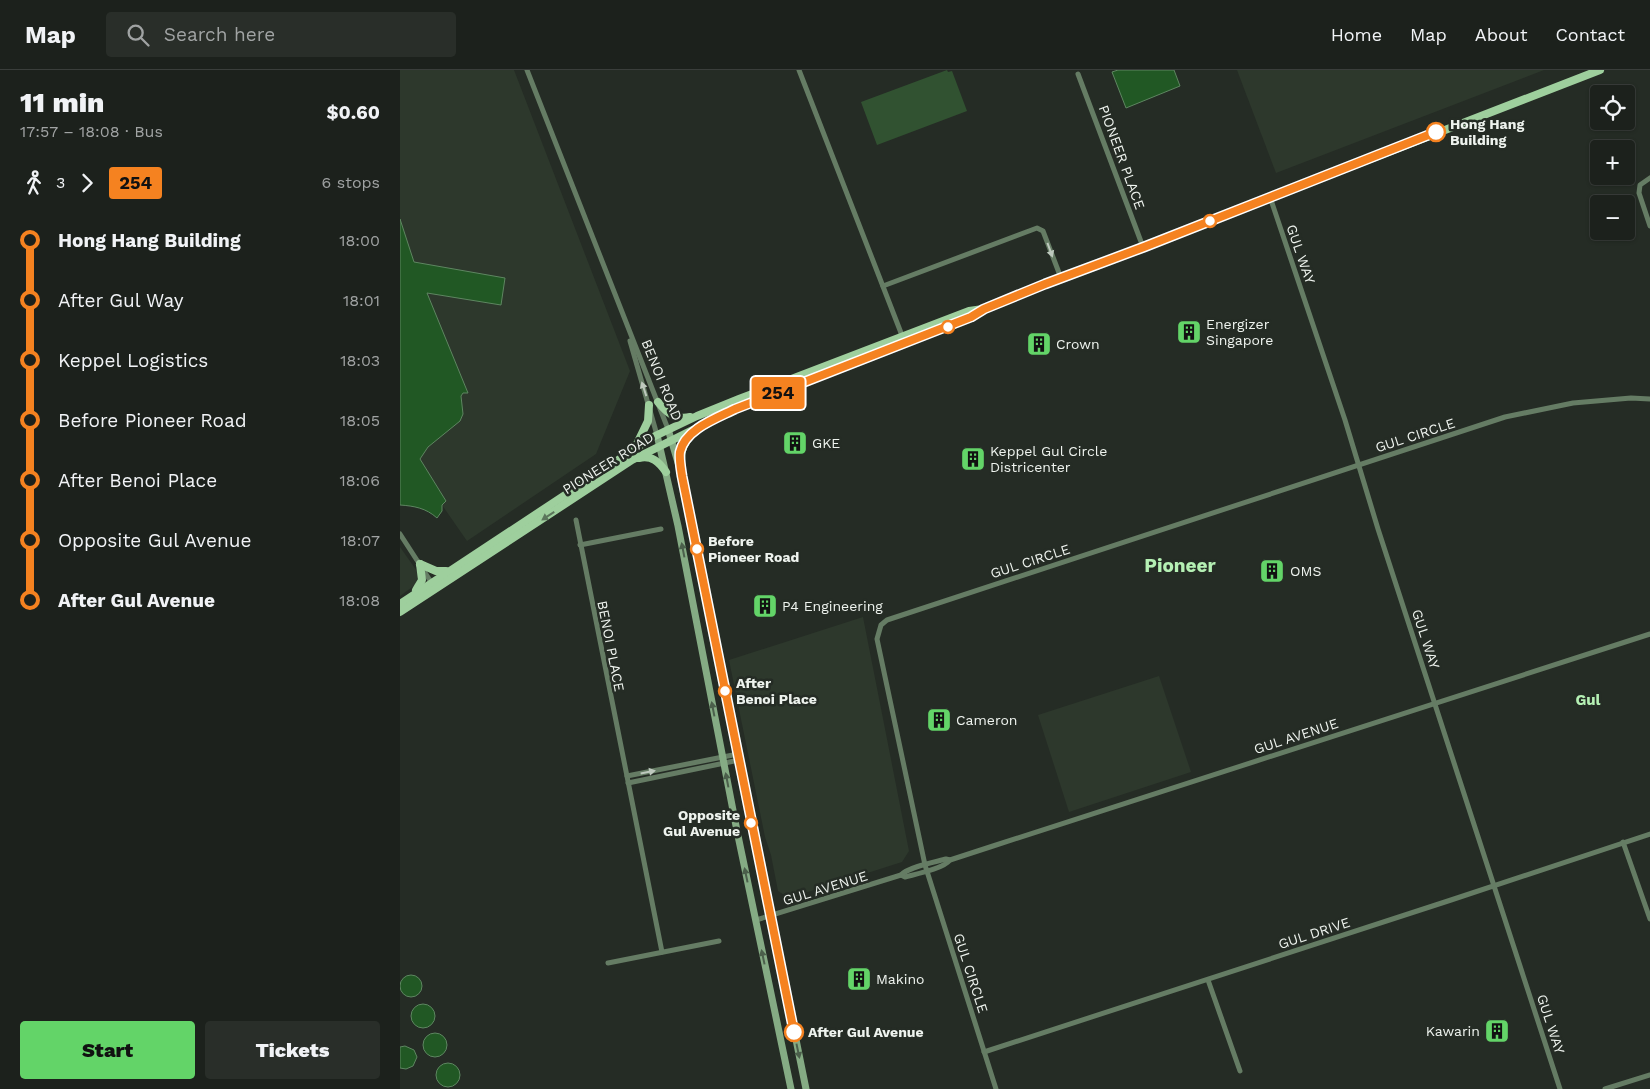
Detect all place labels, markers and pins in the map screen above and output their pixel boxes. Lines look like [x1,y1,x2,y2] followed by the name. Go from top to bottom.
[1450,116,1524,148] place label: Hong Hang Building
[1426,122,1446,142] marker: Hong Hang Building
[1203,214,1217,228] unlabelled marker
[1206,316,1273,348] place label: Energizer Singapore
[1176,319,1202,345] building icon: Energizer Singapore
[941,320,955,334] unlabelled marker
[1026,331,1052,357] building icon: Crown
[1056,336,1100,352] place label: Crown
[782,430,808,456] building icon: GKE
[812,435,840,451] place label: GKE
[990,443,1107,475] place label: Keppel Gul Circle Districenter
[960,446,986,472] building icon: Keppel Gul Circle Districenter
[708,533,799,565] place label: Before Pioneer Road
[690,542,704,556] marker: Before Pioneer Road
[1259,558,1285,584] building icon: OMS
[1290,563,1321,579] place label: OMS
[752,593,778,619] building icon: P4 Engineering
[782,598,883,614] place label: P4 Engineering
[736,675,817,707] place label: After Benoi Place
[718,684,732,698] marker: After Benoi Place
[926,707,952,733] building icon: Cameron
[956,712,1018,728] place label: Cameron
[663,807,740,839] place label: Opposite Gul Avenue
[744,816,758,830] marker: Opposite Gul Avenue
[846,966,872,992] building icon: Makino
[876,971,925,987] place label: Makino
[1484,1018,1510,1044] building icon: Kawarin
[784,1022,804,1042] marker: After Gul Avenue
[1426,1023,1480,1039] place label: Kawarin
[808,1024,924,1040] place label: After Gul Avenue

